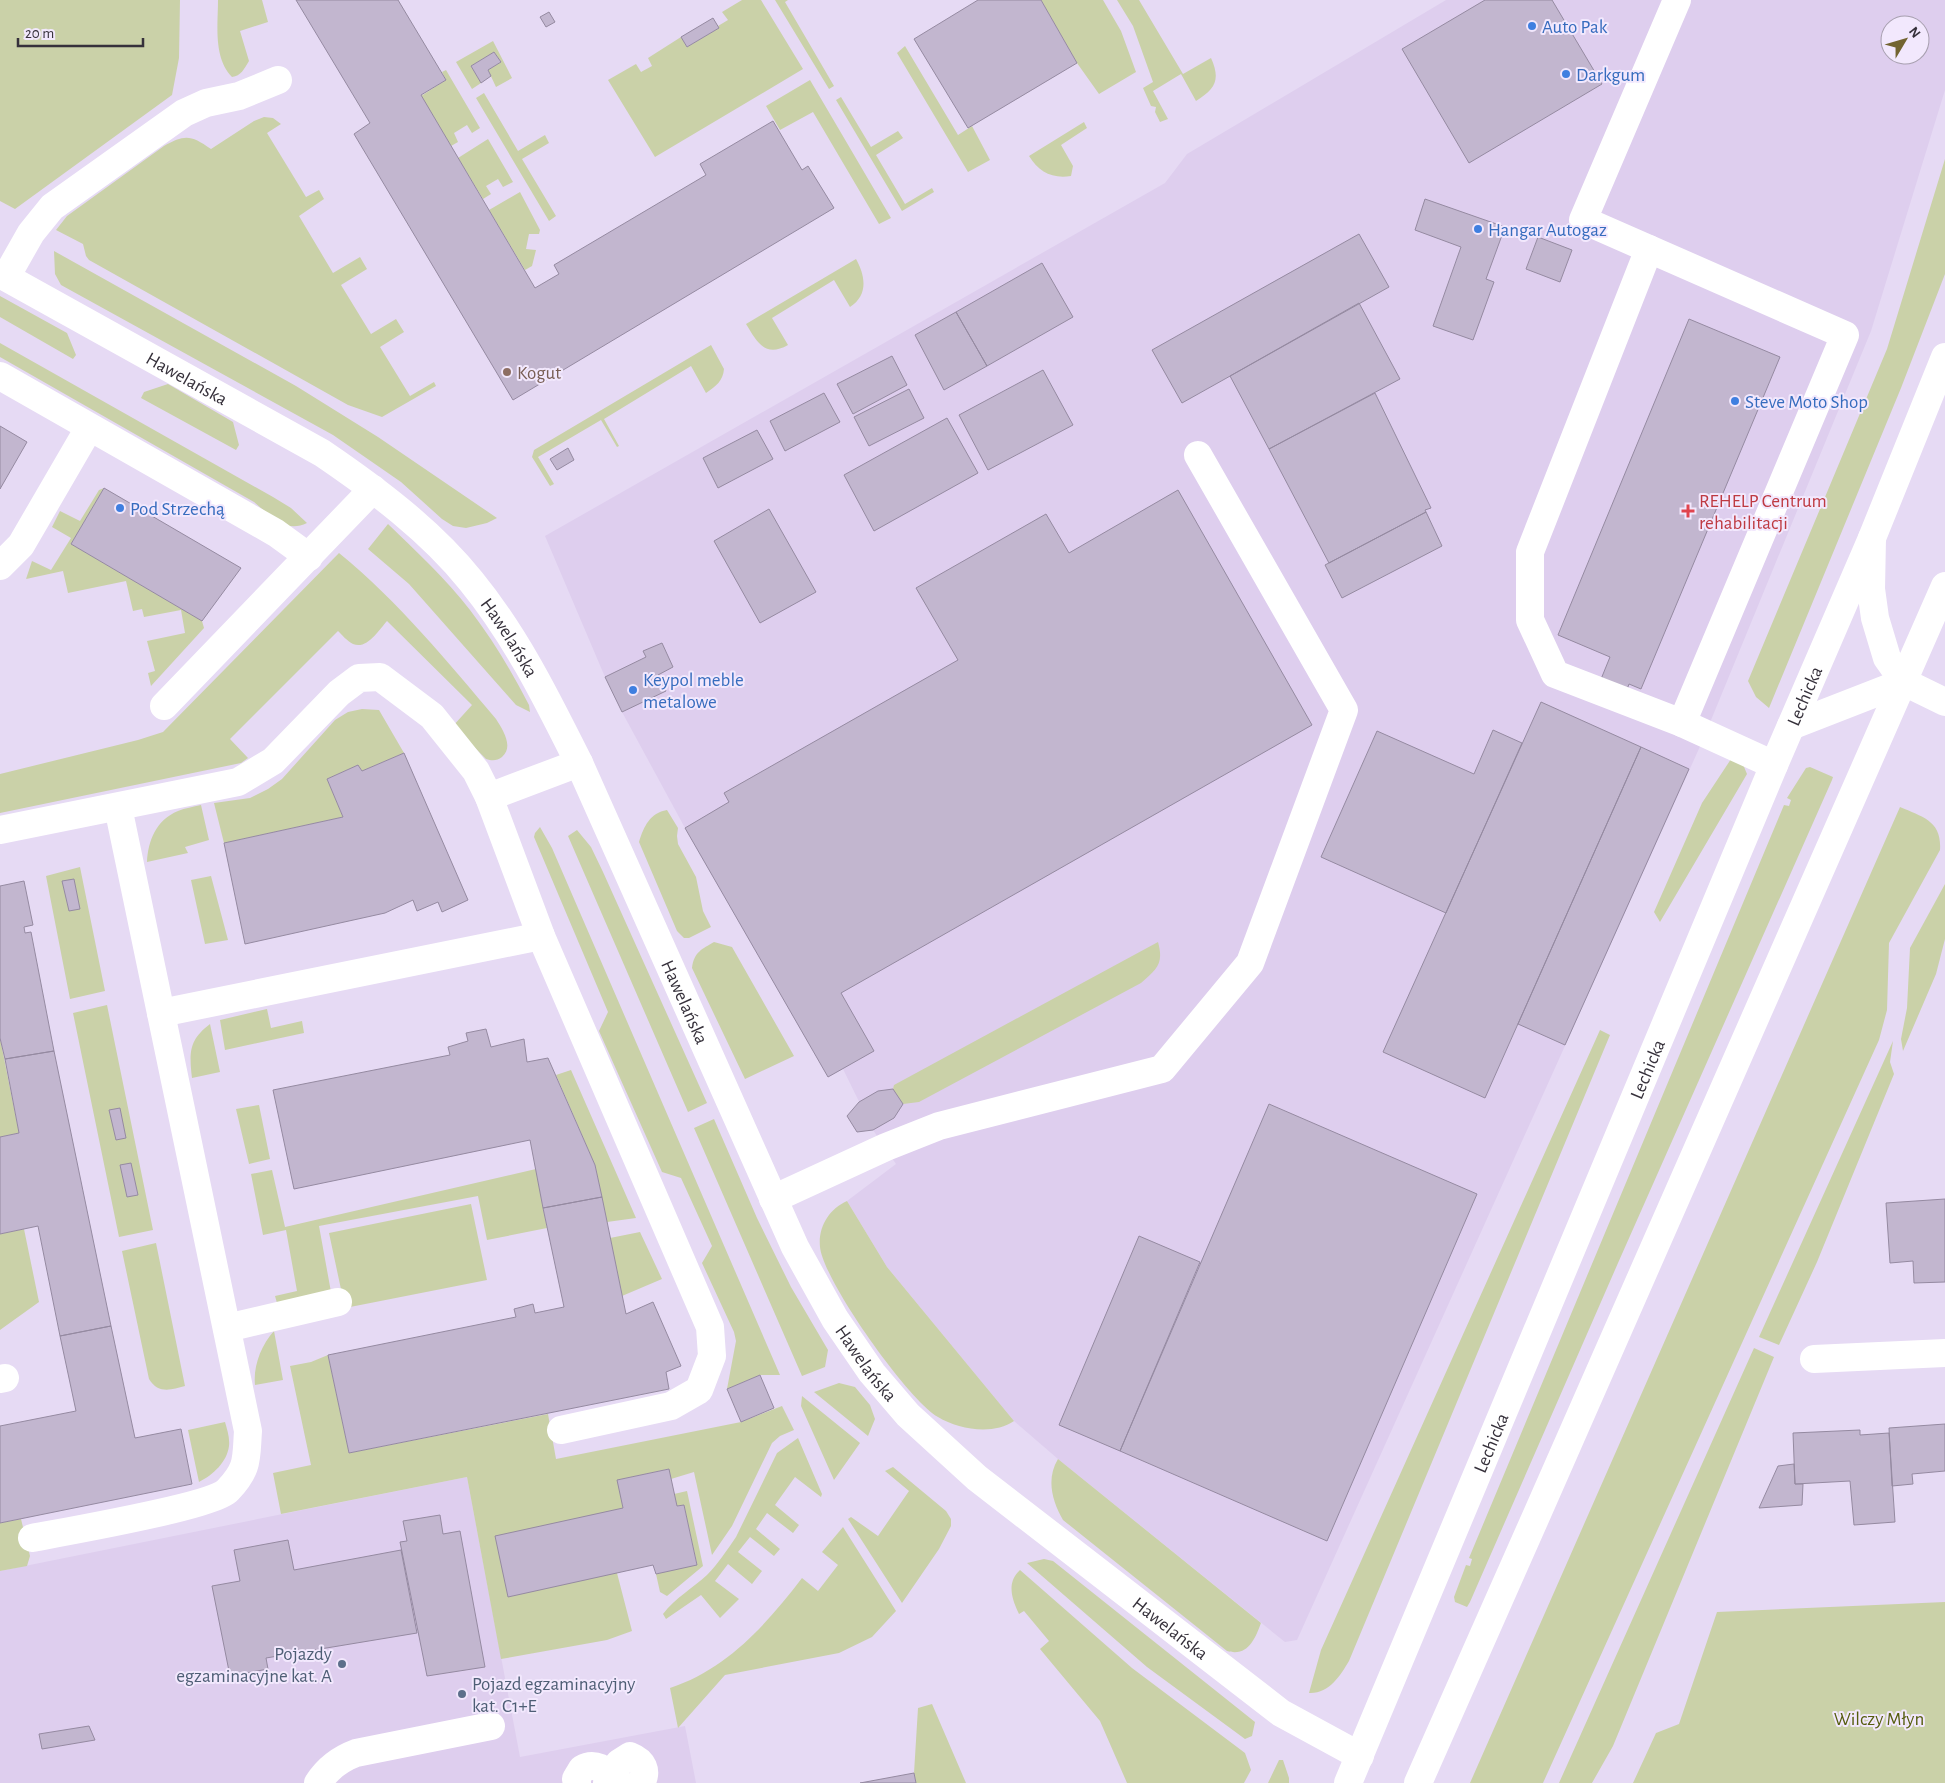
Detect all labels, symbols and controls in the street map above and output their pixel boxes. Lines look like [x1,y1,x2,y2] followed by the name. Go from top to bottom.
[18,15,142,47] scale bar
[1880,15,1930,65] north arrow
[1542,18,1608,37] place label: Auto Pak
[1526,20,1538,32] marker: Auto Pak
[1906,24,1923,41] text: N
[25,26,54,41] text: 20 m
[1576,66,1645,85] place label: Darkgum
[1560,68,1572,80] marker: Darkgum
[1488,221,1607,240] place label: Hangar Autogaz
[1472,223,1484,235] marker: Hangar Autogaz
[143,349,230,409] street label: Hawelańska
[517,364,561,383] place label: Kogut
[501,366,513,378] marker: Kogut
[1745,393,1868,412] place label: Steve Moto Shop
[1729,395,1741,407] marker: Steve Moto Shop
[1699,492,1827,533] place label: REHELP Centrum rehabilitacji
[130,500,225,519] place label: Pod Strzechą
[114,502,126,514] marker: Pod Strzechą
[1681,504,1695,518] marker: REHELP Centrum rehabilitacji
[477,595,541,681] street label: Hawelańska
[1784,664,1827,729] street label: Lechicka
[643,671,744,712] place label: Keypol meble metalowe
[627,684,639,696] marker: Keypol meble metalowe
[657,957,711,1047] street label: Hawelańska
[1627,1037,1669,1102] street label: Lechicka
[831,1322,900,1406] street label: Hawelańska
[1471,1410,1513,1476] street label: Lechicka
[1128,1594,1211,1664] street label: Hawelańska
[176,1645,332,1686] place label: Pojazdy egzaminacyjne kat. A
[336,1658,348,1670] marker: Pojazdy egzaminacyjne kat. A
[472,1675,635,1716] place label: Pojazd egzaminacyjny kat. C1+E
[456,1688,468,1700] marker: Pojazd egzaminacyjny kat. C1+E
[1834,1710,1924,1729] park label: Wilczy Młyn

